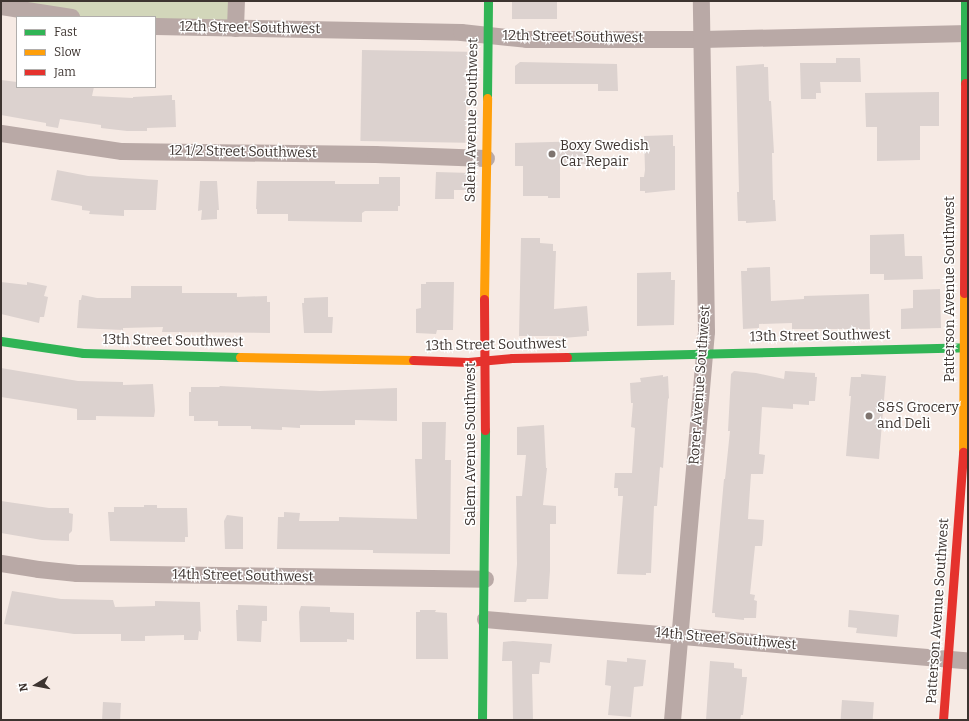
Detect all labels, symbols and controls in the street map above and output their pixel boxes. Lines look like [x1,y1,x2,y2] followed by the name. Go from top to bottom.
[16,16,156,88] legend
[180,18,320,38] street label: 12th Street Southwest
[54,25,77,39] text: Fast
[503,27,643,47] street label: 12th Street Southwest
[462,38,482,202] street label: Salem Avenue Southwest
[54,45,81,59] text: Slow
[54,65,76,79] text: Jam
[560,138,649,170] place label: Boxy Swedish Car Repair
[169,142,317,162] street label: 12 1/2 Street Southwest
[547,149,557,159] marker: Boxy Swedish Car Repair
[942,196,958,382] street label: Patterson Avenue Southwest
[686,305,714,465] street label: Rorer Avenue Southwest
[749,326,891,346] street label: 13th Street Southwest
[102,331,244,351] street label: 13th Street Southwest
[425,335,567,355] street label: 13th Street Southwest
[463,362,479,526] street label: Salem Avenue Southwest
[877,400,959,432] place label: S&S Grocery and Deli
[864,411,874,421] marker: S&S Grocery and Deli
[923,518,953,704] street label: Patterson Avenue Southwest
[172,566,314,586] street label: 14th Street Southwest
[655,624,797,654] street label: 14th Street Southwest
[16,665,56,705] north arrow
[17,682,31,692] text: N

